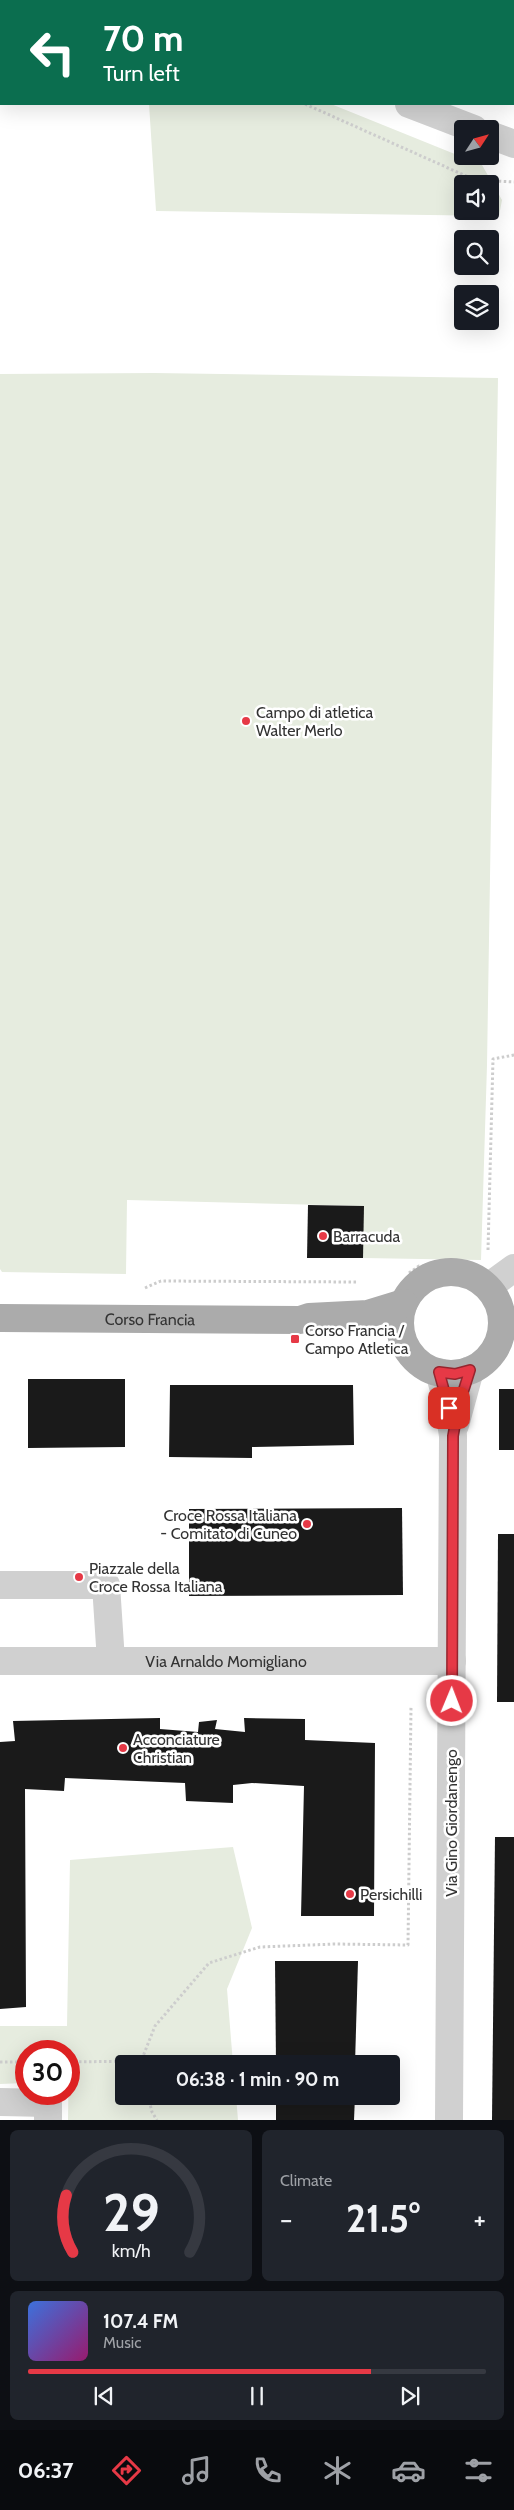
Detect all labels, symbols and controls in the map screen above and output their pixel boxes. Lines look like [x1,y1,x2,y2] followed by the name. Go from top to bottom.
[103,17,184,60] text: 70 m
[20,20,85,85] icon: left
[103,60,180,87] text: Turn left
[454,120,499,165] north arrow
[454,120,499,330] map controls
[454,175,499,220] button: sound
[454,230,499,275] button: search
[454,285,499,330] button: layers
[256,703,374,740] place label: Campo di atletica Walter Merlo
[240,715,252,727] marker: Campo di atletica Walter Merlo
[333,1227,400,1246] place label: Barracuda
[317,1230,329,1242] marker: Barracuda
[105,1309,195,1329] street label: Corso Francia
[305,1321,409,1358] place label: Corso Francia / Campo Atletica
[289,1333,301,1345] marker: Corso Francia / Campo Atletica
[428,1387,470,1429] pin
[435,1394,463,1422] icon: arrive
[160,1506,297,1543] place label: Croce Rossa Italiana - Comitato di Cuneo
[301,1518,313,1530] marker: Croce Rossa Italiana - Comitato di Cuneo
[89,1559,223,1596] place label: Piazzale della Croce Rossa Italiana
[73,1571,85,1583] marker: Piazzale della Croce Rossa Italiana
[145,1652,307,1671] street label: Via Arnaldo Momigliano
[425,1674,477,1726] position arrow
[133,1730,220,1767] place label: Acconciature Christian
[117,1742,129,1754] marker: Acconciature Christian
[442,1749,461,1897] street label: Via Gino Giordanengo
[360,1885,422,1904] place label: Persichilli
[344,1888,356,1900] marker: Persichilli
[15,2040,80,2105] speed limit sign: 30
[176,2068,339,2091] text: 06:38 · 1 min · 90 m
[280,2171,332,2190] text: Climate
[103,2181,159,2244] text: 29
[346,2195,420,2242] text: 21.5°
[280,2202,292,2236] text: −
[474,2202,486,2236] text: +
[111,2240,151,2261] text: km/h
[103,2310,178,2333] text: 107.4 FM
[103,2333,141,2352] text: Music
[90,2382,118,2410] icon: previous
[243,2382,271,2410] icon: pause
[396,2382,424,2410] icon: next
[109,2453,144,2488] icon: directions
[179,2453,214,2488] icon: music
[250,2453,285,2488] icon: phone
[320,2453,355,2488] icon: climate
[391,2453,426,2488] icon: car
[461,2453,496,2488] icon: filters
[18,2457,74,2484] text: 06:37

